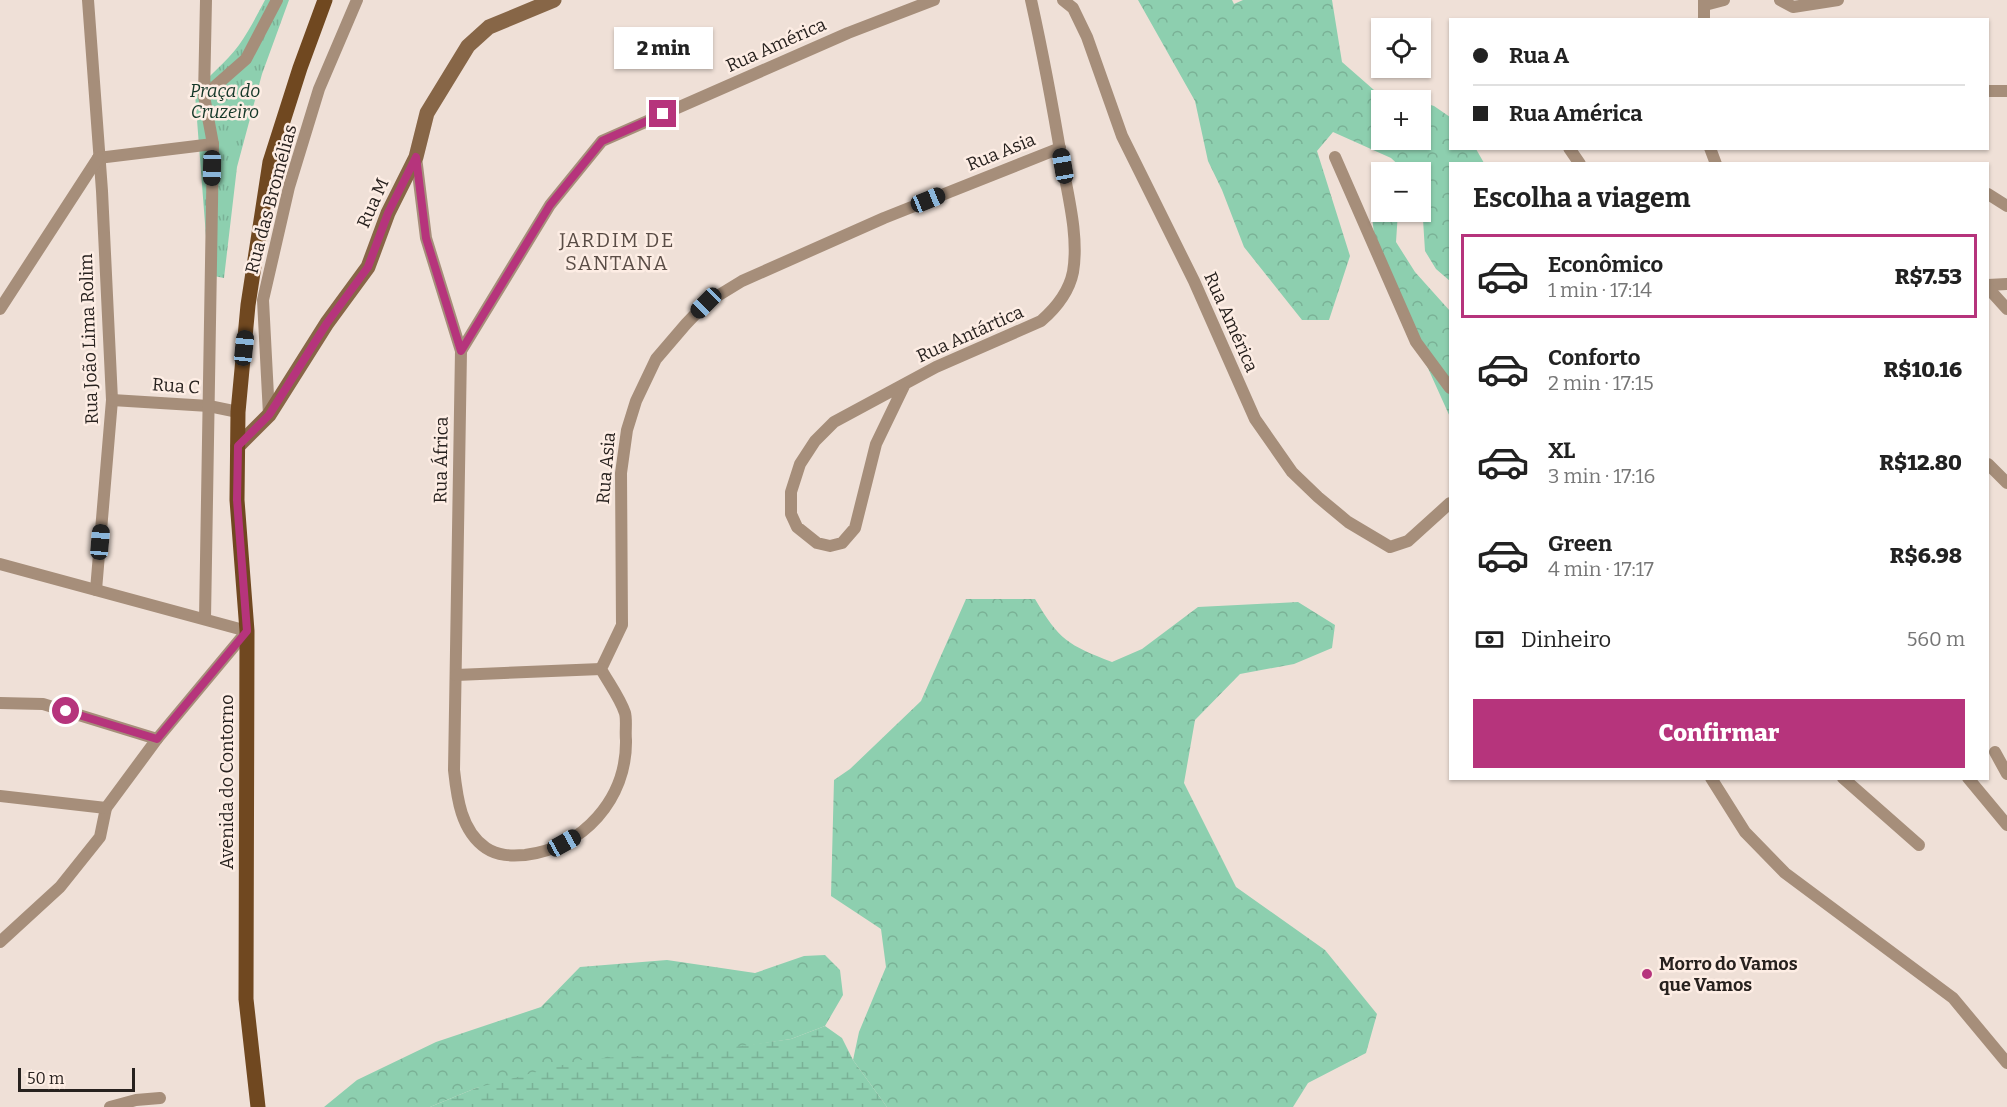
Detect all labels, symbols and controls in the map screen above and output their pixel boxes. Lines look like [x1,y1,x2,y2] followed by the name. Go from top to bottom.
[722,13,830,77] street label: Rua América
[1371,18,1431,222] map controls
[1371,18,1431,78] button: locate
[614,27,712,69] callout: 2 min
[637,36,690,60] text: 2 min
[1509,42,1569,69] text: Rua A
[190,80,260,123] park label: Praça do Cruzeiro
[1371,90,1431,150] button: +
[649,100,676,127] route end
[1509,100,1643,127] text: Rua América
[241,122,301,276] street label: Rua das Bromélias
[963,128,1039,176] street label: Rua Asia
[1051,147,1075,185] car
[203,150,221,186] car
[1371,162,1431,222] button: −
[352,175,394,231] street label: Rua M
[1473,182,1691,214] text: Escolha a viagem
[908,185,948,215] car
[558,228,675,275] district label: JARDIM DE SANTANA
[1476,249,1530,303] icon: car
[1548,251,1663,278] text: Econômico
[75,253,103,425] street label: Rua João Lima Rolim
[1895,263,1962,290] text: R$7.53
[1199,268,1263,376] street label: Rua América
[1548,278,1652,302] text: 1 min · 17:14
[687,284,725,322] car
[913,301,1027,367] street label: Rua Antártica
[233,329,255,367] car
[1476,342,1530,396] icon: car
[1548,344,1640,371] text: Conforto
[1884,356,1962,383] text: R$10.16
[1548,371,1654,395] text: 2 min · 17:15
[151,373,201,399] street label: Rua C
[429,416,453,504] street label: Rua África
[592,431,620,505] street label: Rua Asia
[1476,435,1530,489] icon: car
[1548,437,1575,464] text: XL
[1879,449,1962,476] text: R$12.80
[1548,464,1655,488] text: 3 min · 17:16
[89,523,111,561] car
[1476,528,1530,582] icon: car
[1548,530,1612,557] text: Green
[1890,542,1962,569] text: R$6.98
[1548,557,1654,581] text: 4 min · 17:17
[1473,623,1506,656] icon: cash
[1521,626,1611,653] text: Dinheiro
[1907,627,1965,651] text: 560 m
[216,694,238,870] street label: Avenida do Contorno
[52,697,79,724] route start
[1473,699,1965,768] button: Confirmar
[544,826,584,860] car
[1659,953,1798,996] place label: Morro do Vamos que Vamos
[1640,967,1654,981] marker: Morro do Vamos que Vamos
[18,1065,135,1092] scale bar
[27,1069,64,1088] text: 50 m

